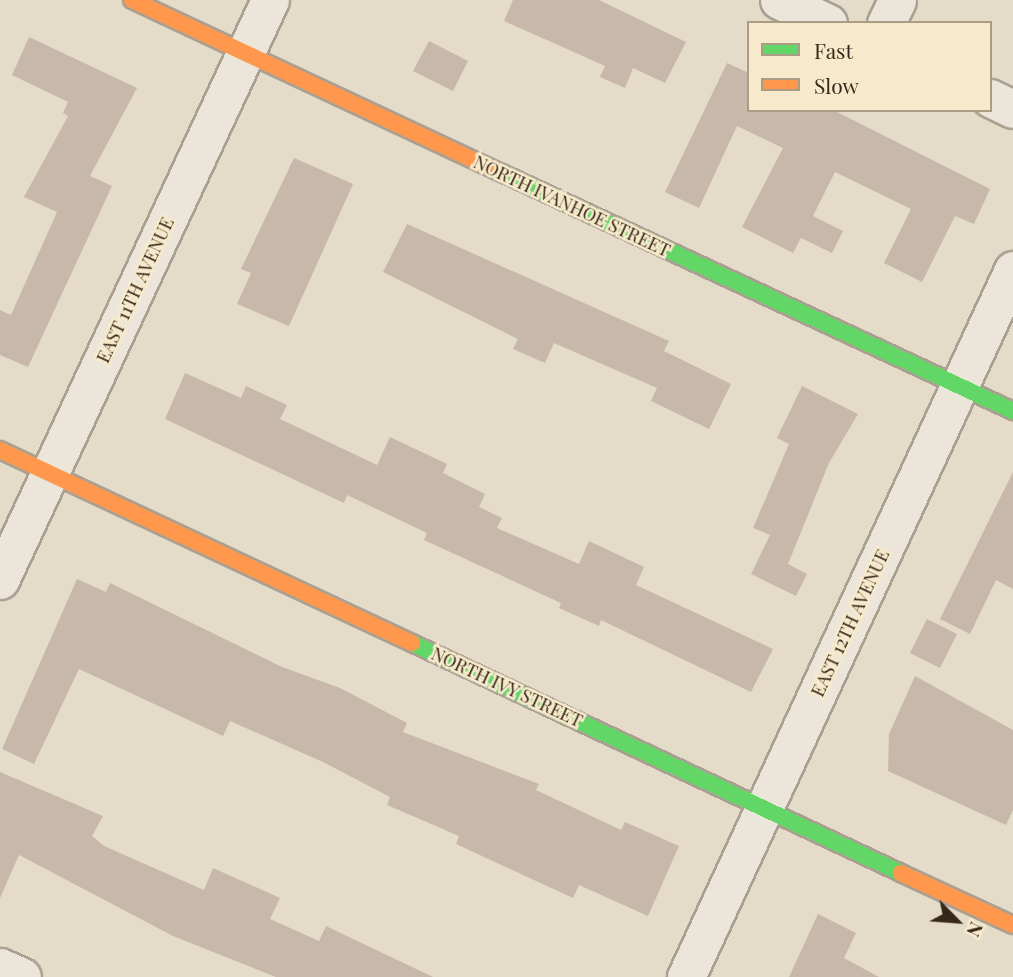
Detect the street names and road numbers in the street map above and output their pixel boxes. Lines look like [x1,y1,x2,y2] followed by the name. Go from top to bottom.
[470,151,674,261] street label: NORTH IVANHOE STREET
[92,213,178,367] street label: EAST 11TH AVENUE
[806,546,894,700] street label: EAST 12TH AVENUE
[428,642,586,732] street label: NORTH IVY STREET

